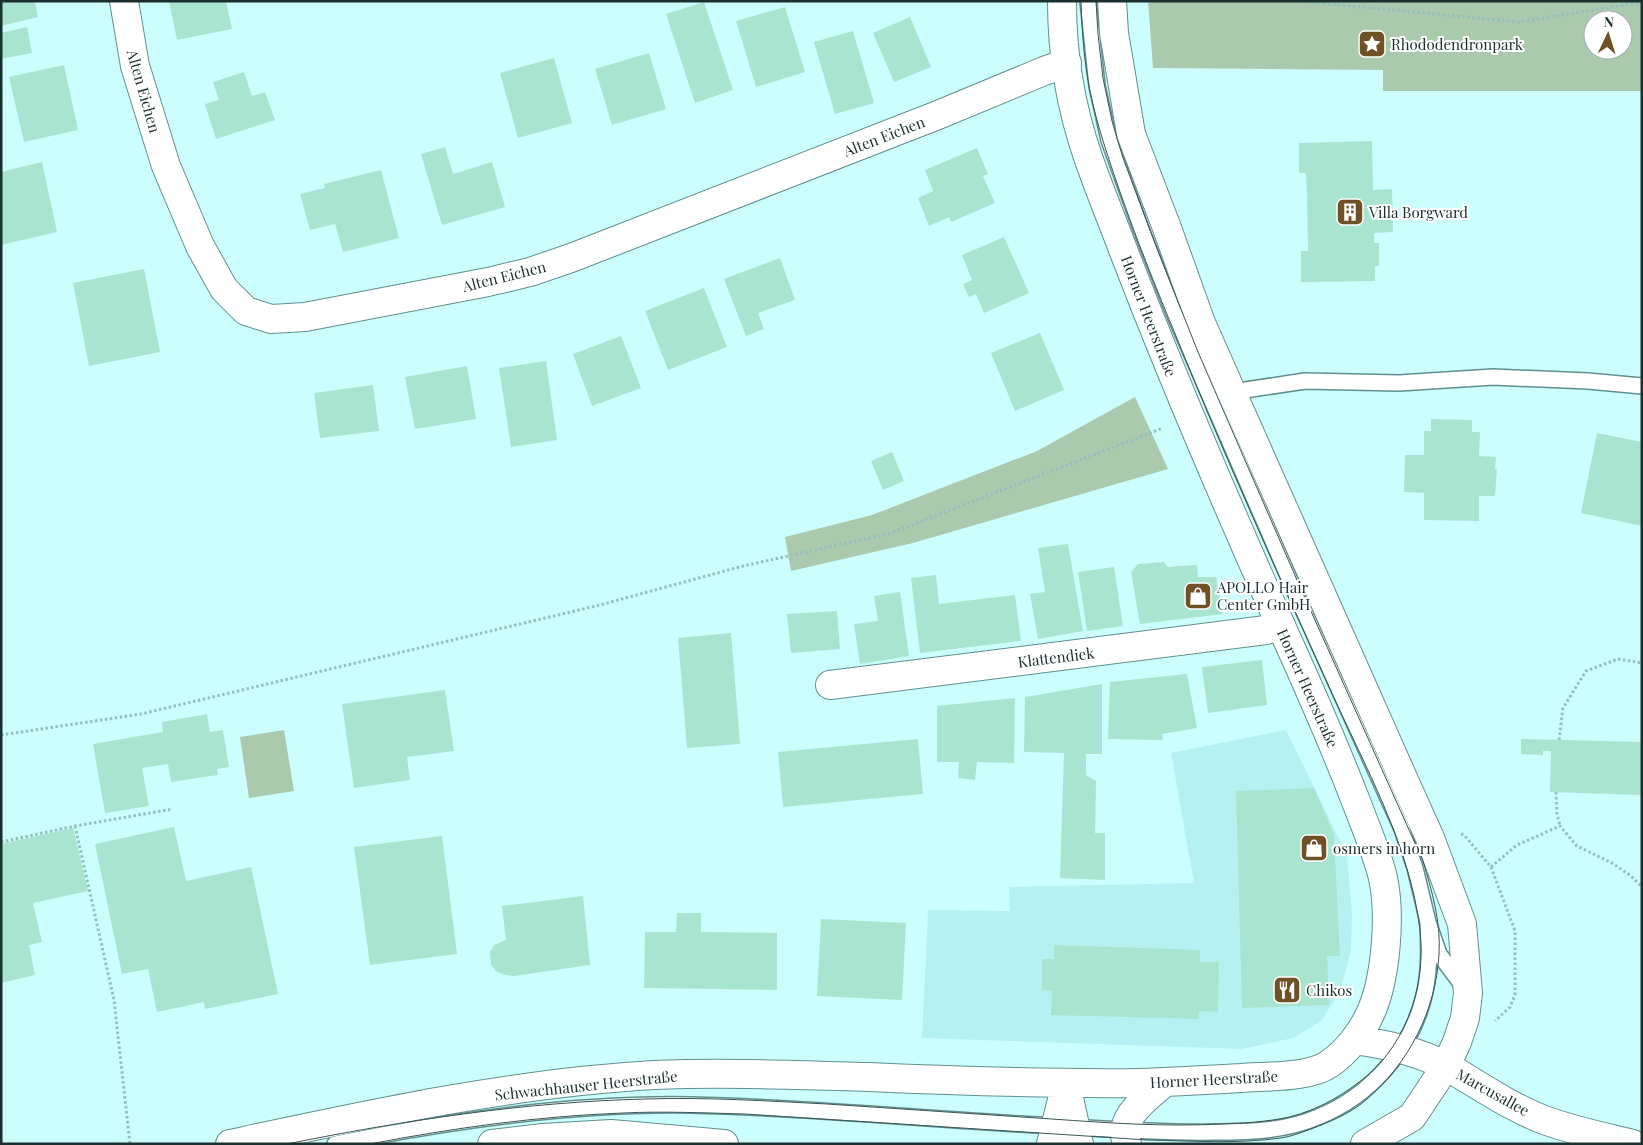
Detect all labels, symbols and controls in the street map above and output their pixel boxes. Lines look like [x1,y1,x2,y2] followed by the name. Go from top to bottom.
[1583,10,1633,60] north arrow
[1603,12,1615,31] text: N
[1357,29,1387,59] place icon: Rhododendronpark
[1391,34,1524,54] place label: Rhododendronpark
[122,46,165,135] street label: Alten Eichen
[840,111,928,161] street label: Alten Eichen
[1335,197,1365,227] building icon: Villa Borgward
[1368,202,1468,222] place label: Villa Borgward
[1117,253,1181,379] street label: Horner Heerstraße
[459,256,548,296] street label: Alten Eichen
[1216,577,1310,614] place label: APOLLO Hair Center GmbH
[1183,581,1213,611] shop icon: APOLLO Hair Center GmbH
[1273,625,1343,751] street label: Horner Heerstraße
[1017,642,1096,672] street label: Klattendiek
[1299,833,1329,863] shop icon: osmers in horn
[1333,838,1435,858] place label: osmers in horn
[1272,975,1302,1005] restaurant icon: Chikos
[1306,980,1352,1000] place label: Chikos
[1453,1064,1533,1120] street label: Marcusallee
[493,1065,679,1105] street label: Schwachhauser Heerstraße
[1150,1066,1278,1092] street label: Horner Heerstraße

